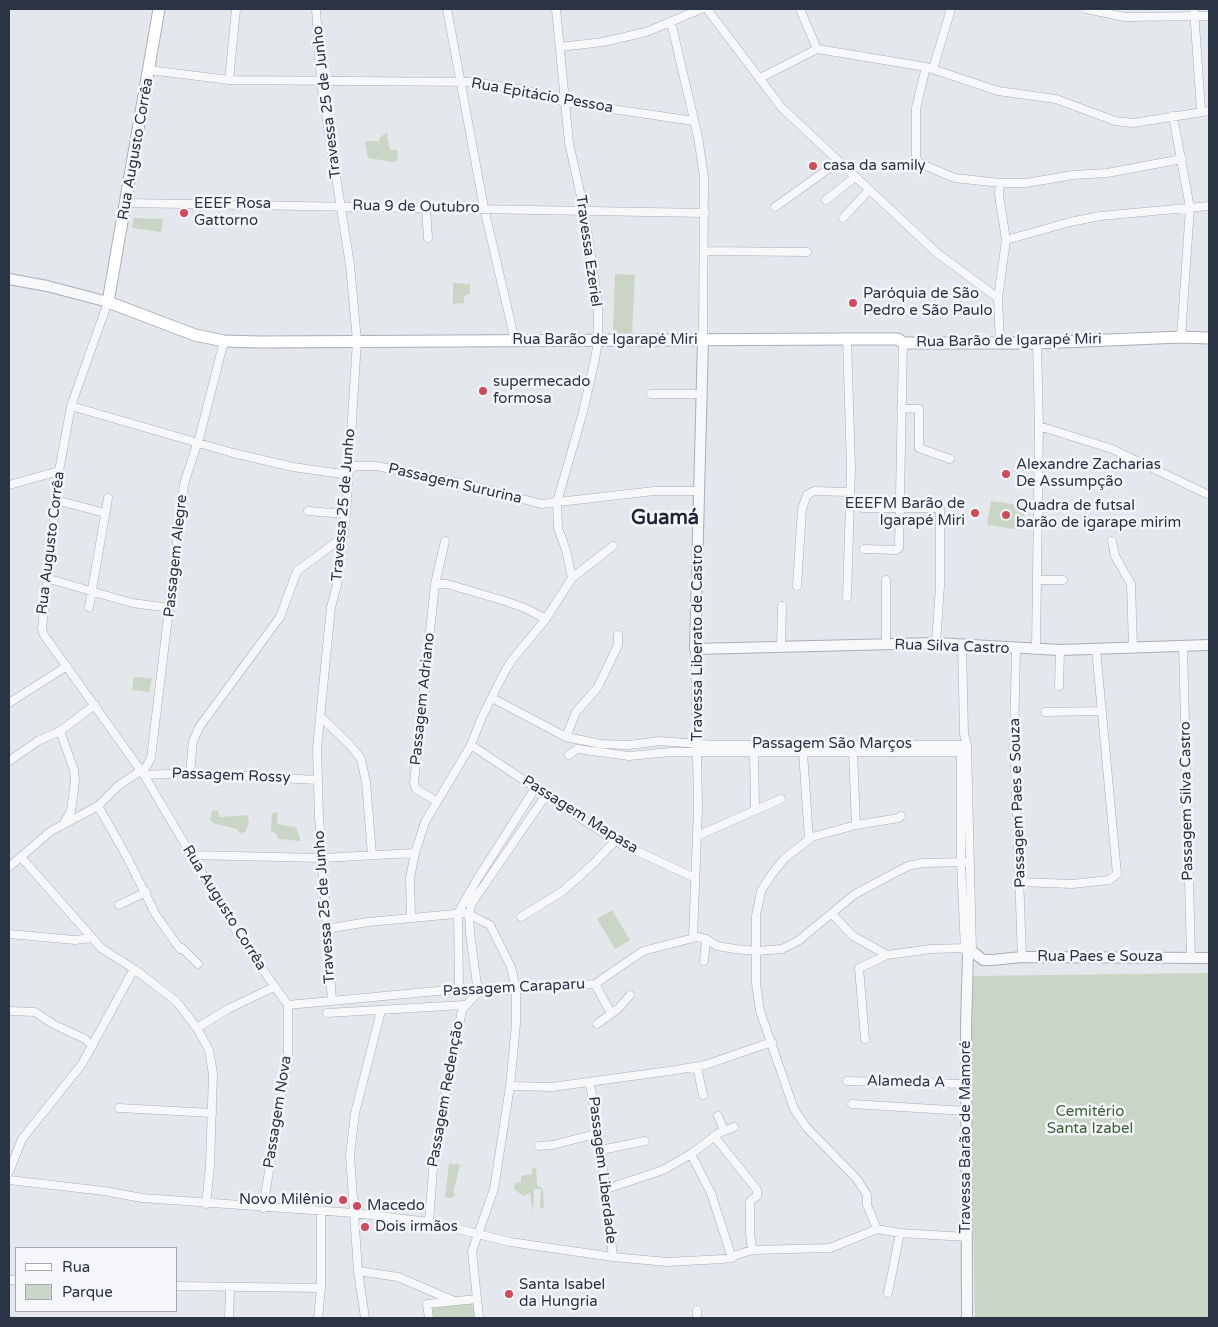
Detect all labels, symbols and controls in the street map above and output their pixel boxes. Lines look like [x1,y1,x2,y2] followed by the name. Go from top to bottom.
[309,25,345,179] street label: Travessa 25 de Junho
[470,75,614,117] street label: Rua Epitácio Pessoa
[115,76,157,222] street label: Rua Augusto Corrêa
[823,157,926,175] place label: casa da samily
[807,160,819,172] marker: casa da samily
[571,194,605,308] street label: Travessa Ezeriel
[194,195,271,230] place label: EEEF Rosa Gattorno
[352,197,480,217] street label: Rua 9 de Outubro
[178,207,190,219] marker: EEEF Rosa Gattorno
[863,285,992,320] place label: Paróquia de São Pedro e São Paulo
[847,297,859,309] marker: Paróquia de São Pedro e São Paulo
[916,330,1102,352] street label: Rua Barão de Igarapé Miri
[512,331,698,349] street label: Rua Barão de Igarapé Miri
[493,373,590,408] place label: supermecado formosa
[477,385,489,397] marker: supermecado formosa
[328,428,360,582] street label: Travessa 25 de Junho
[1016,456,1161,491] place label: Alexandre Zacharias De Assumpção
[386,460,524,508] street label: Passagem Sururina
[1000,468,1012,480] marker: Alexandre Zacharias De Assumpção
[33,470,69,616] street label: Rua Augusto Corrêa
[161,494,191,618] street label: Passagem Alegre
[845,495,965,530] place label: EEEFM Barão de Igarapé Miri
[1016,497,1181,532] place label: Quadra de futsal barão de igarape mirim
[631,507,699,531] district label: Guamá
[969,507,981,519] marker: EEEFM Barão de Igarapé Miri
[1000,509,1012,521] marker: Quadra de futsal barão de igarape mirim
[689,545,707,741] street label: Travessa Liberato de Castro
[407,632,439,766] street label: Passagem Adriano
[894,636,1010,658] street label: Rua Silva Castro
[1006,718,1030,888] street label: Passagem Paes e Souza
[1177,721,1197,881] street label: Passagem Silva Castro
[752,735,912,753] street label: Passagem São Marços
[171,765,291,787] street label: Passagem Rossy
[519,772,641,858] street label: Passagem Mapasa
[311,830,339,984] street label: Travessa 25 de Junho
[178,842,270,974] street label: Rua Augusto Corrêa
[1037,948,1163,966] street label: Rua Paes e Souza
[442,975,586,1001] street label: Passagem Caraparu
[424,1019,468,1169] street label: Passagem Redenção
[957,1040,975,1234] street label: Travessa Barão de Mamoré
[260,1054,296,1170] street label: Passagem Nova
[867,1072,945,1092] street label: Alameda A
[584,1095,620,1245] street label: Passagem Liberdade
[1047,1103,1133,1138] park label: Cemitério Santa Izabel
[239,1191,333,1209] place label: Novo Milênio
[337,1194,349,1206] marker: Novo Milênio
[367,1197,425,1215] place label: Macedo
[351,1200,363,1212] marker: Macedo
[375,1218,458,1236] place label: Dois irmãos
[359,1221,371,1233] marker: Dois irmãos
[15,1247,178,1312] legend
[62,1258,90,1276] text: Rua
[519,1276,605,1311] place label: Santa Isabel da Hungria
[62,1283,113,1301] text: Parque
[503,1288,515,1300] marker: Santa Isabel da Hungria

